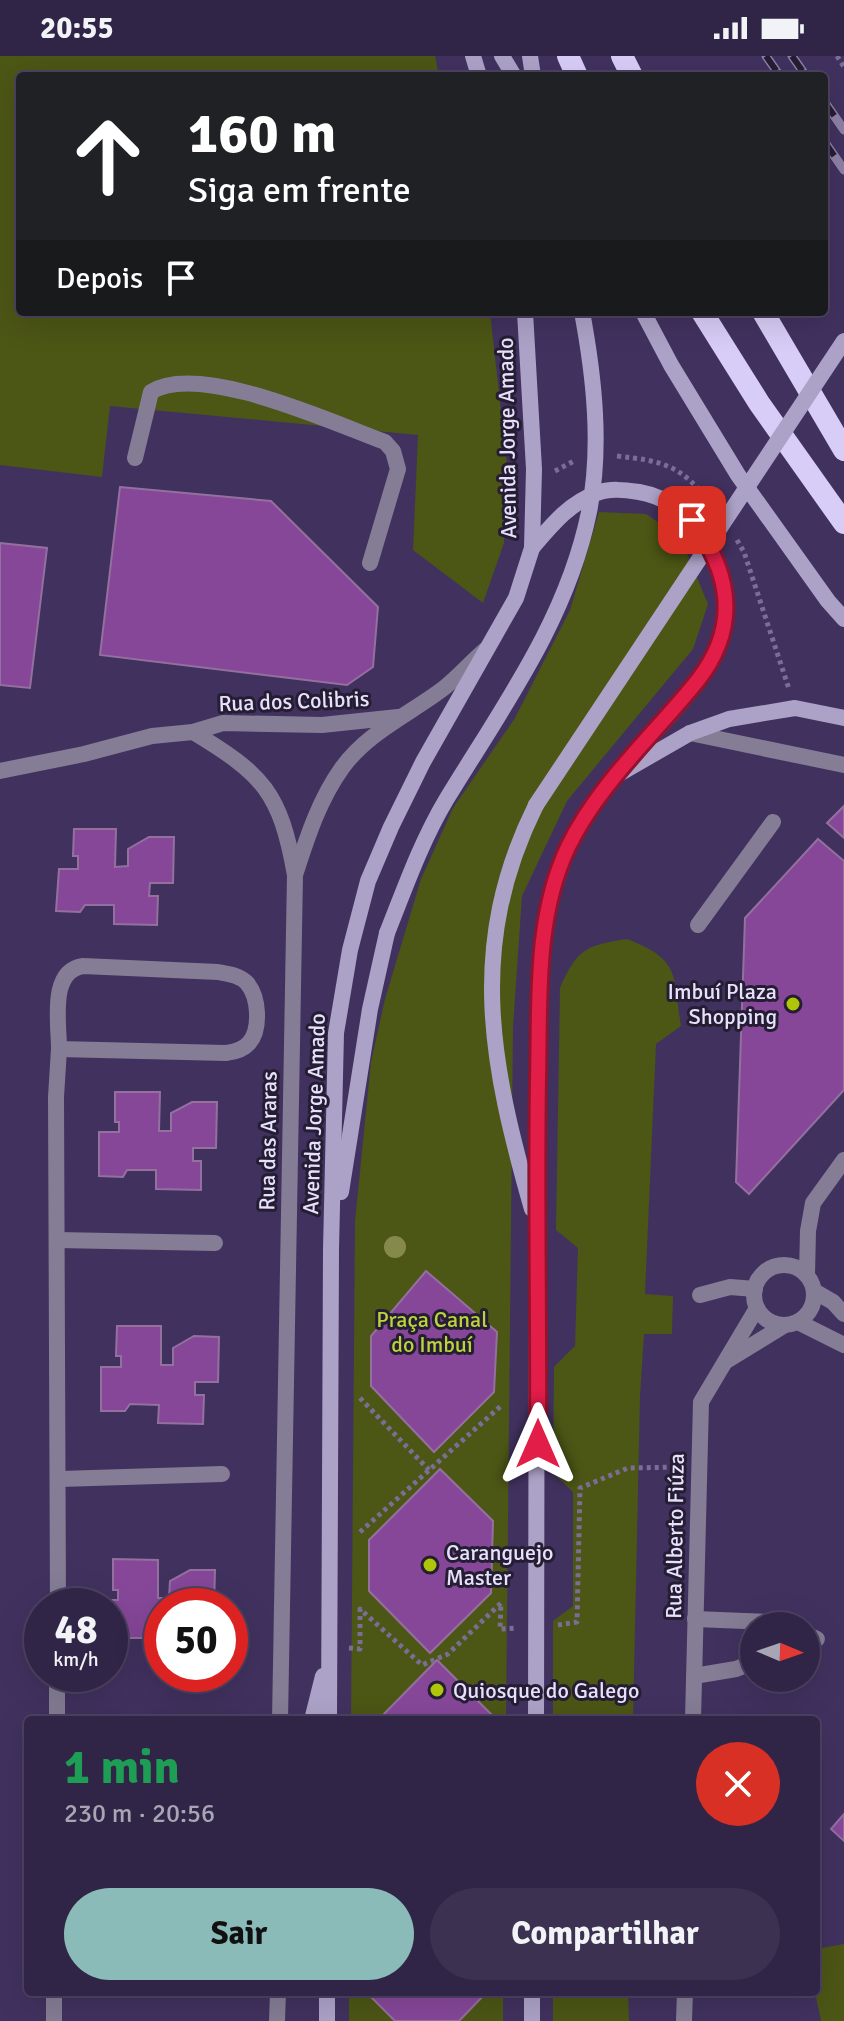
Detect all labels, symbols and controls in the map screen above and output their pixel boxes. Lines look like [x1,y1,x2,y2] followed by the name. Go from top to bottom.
[40,10,114,47] text: 20:55
[188,99,336,168] text: 160 m
[56,104,160,208] icon: ahead
[188,168,411,213] text: Siga em frente
[159,256,203,300] icon: arrive
[56,260,143,297] text: Depois
[492,337,522,539] street label: Avenida Jorge Amado
[658,486,726,554] pin
[670,498,714,542] icon: arrive
[218,685,370,717] street label: Rua dos Colibris
[668,978,777,1030] place label: Imbuí Plaza Shopping
[784,995,802,1013] marker: Imbuí Plaza Shopping
[297,1013,331,1215] street label: Avenida Jorge Amado
[253,1071,283,1211] street label: Rua das Araras
[376,1306,488,1358] park label: Praça Canal do Imbuí
[496,1402,580,1486] position arrow
[660,1453,690,1619] street label: Rua Alberto Fiúza
[446,1539,554,1591] place label: Caranguejo Master
[421,1556,439,1574] marker: Caranguejo Master
[144,1588,248,1692] speed limit sign: 50
[54,1605,98,1655] text: 48
[740,1612,820,1692] north arrow
[740,1612,820,1692] map controls
[53,1647,99,1672] text: km/h
[453,1677,639,1704] place label: Quiosque do Galego
[428,1681,446,1699] marker: Quiosque do Galego
[64,1738,180,1797] text: 1 min
[696,1742,780,1826] button: close
[64,1798,215,1830] text: 230 m · 20:56
[64,1888,414,1980] button: Sair
[430,1888,780,1980] button: Compartilhar

